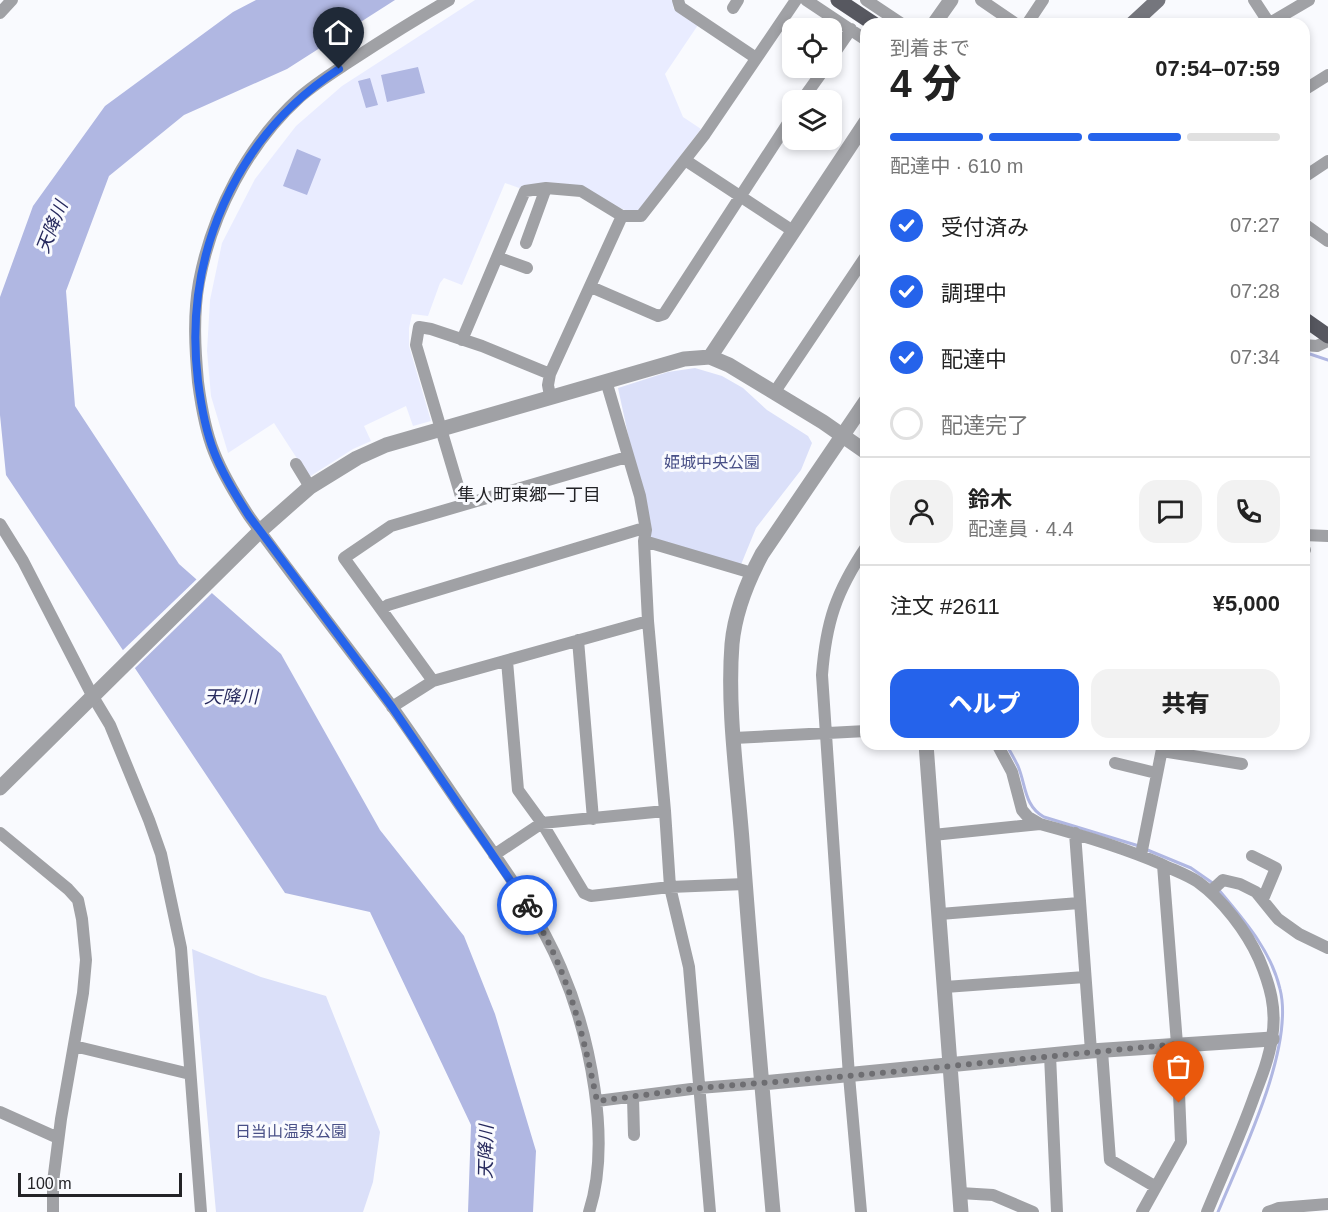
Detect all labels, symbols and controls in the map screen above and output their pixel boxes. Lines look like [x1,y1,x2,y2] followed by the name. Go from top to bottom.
[313,7,364,69] pin
[322,16,355,49] icon: home
[782,18,842,150] map controls
[782,18,842,78] button: locate
[890,37,970,59] text: 到着まで
[1155,56,1280,81] text: 07:54–07:59
[890,62,962,105] text: 4 分
[782,90,842,150] button: layers
[890,155,1023,177] text: 配達中 · 610 m
[33,196,72,256] water label: 天降川
[890,209,923,242] icon: check
[1230,214,1280,236] text: 07:27
[941,215,1029,240] text: 受付済み
[890,275,923,308] icon: check
[1230,280,1280,302] text: 07:28
[941,281,1007,306] text: 調理中
[890,341,923,374] icon: check
[1230,346,1280,368] text: 07:34
[941,347,1007,372] text: 配達中
[941,413,1029,438] text: 配達完了
[664,454,760,471] park label: 姫城中央公園
[890,480,953,543] button: person
[1139,480,1202,543] button: chat
[1217,480,1280,543] button: phone
[457,485,601,505] district label: 隼人町東郷一丁目
[968,487,1012,512] text: 鈴木
[968,518,1074,540] text: 配達員 · 4.4
[1213,591,1280,616] text: ¥5,000
[890,594,1000,619] text: 注文 #2611
[890,669,1079,738] button: ヘルプ
[1091,669,1280,738] button: 共有
[204,687,260,707] water label: 天降川
[497,875,557,935] courier
[511,889,544,922] icon: bike
[1153,1041,1204,1103] pin
[1162,1050,1195,1083] icon: bag
[235,1123,347,1140] park label: 日当山温泉公園
[476,1123,497,1179] water label: 天降川
[18,1170,182,1198] scale bar
[27,1175,71,1192] text: 100 m

